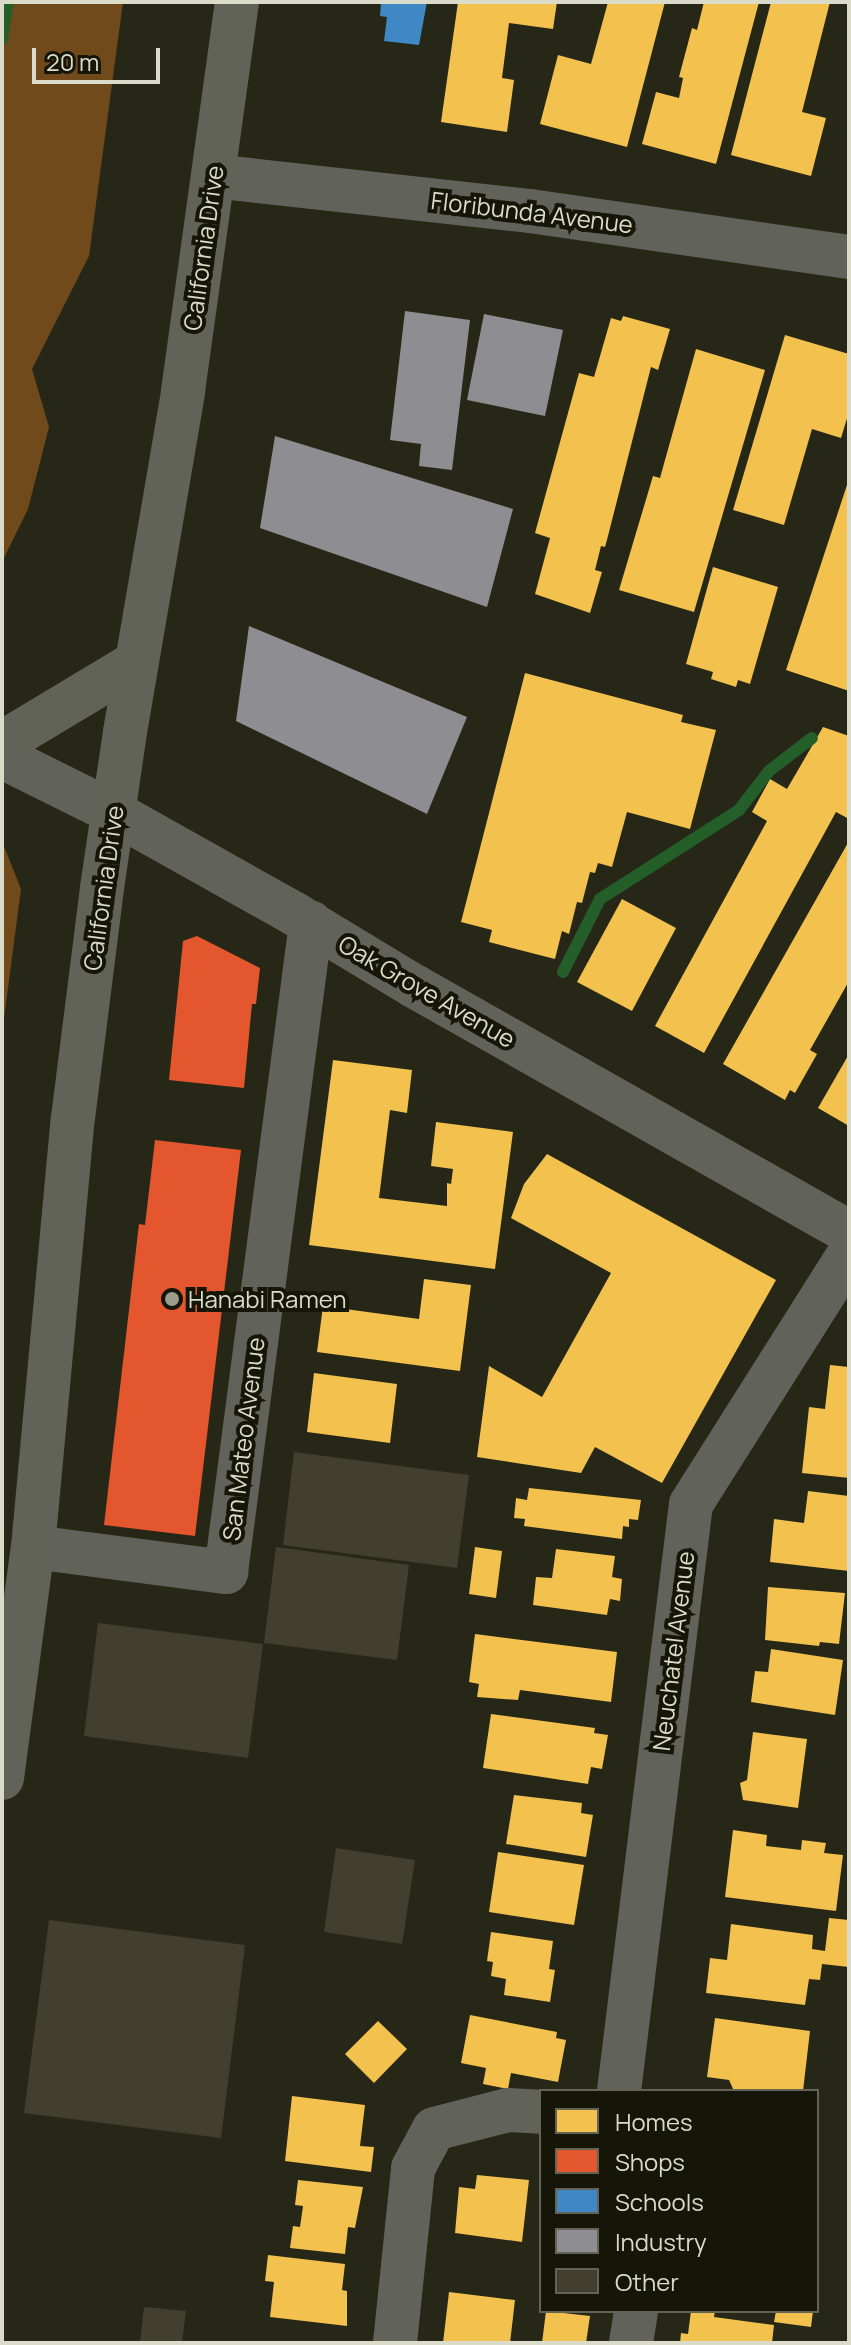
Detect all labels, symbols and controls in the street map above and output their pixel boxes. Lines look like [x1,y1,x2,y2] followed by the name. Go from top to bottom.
[36,32,164,82] scale bar
[46,45,99,78] text: 20 m
[177,163,229,333] street label: California Drive
[429,185,635,239] street label: Floribunda Avenue
[77,803,129,973] street label: California Drive
[334,929,520,1053] street label: Oak Grove Avenue
[188,1285,347,1313] place label: Hanabi Ramen
[163,1290,181,1308] marker: Hanabi Ramen
[216,1336,270,1542] street label: San Mateo Avenue
[646,1549,700,1753] street label: Neuchatel Avenue
[539,2089,819,2313] legend
[615,2105,693,2138] text: Homes
[615,2145,685,2178] text: Shops
[615,2185,704,2218] text: Schools
[615,2225,707,2258] text: Industry
[615,2265,679,2298] text: Other

